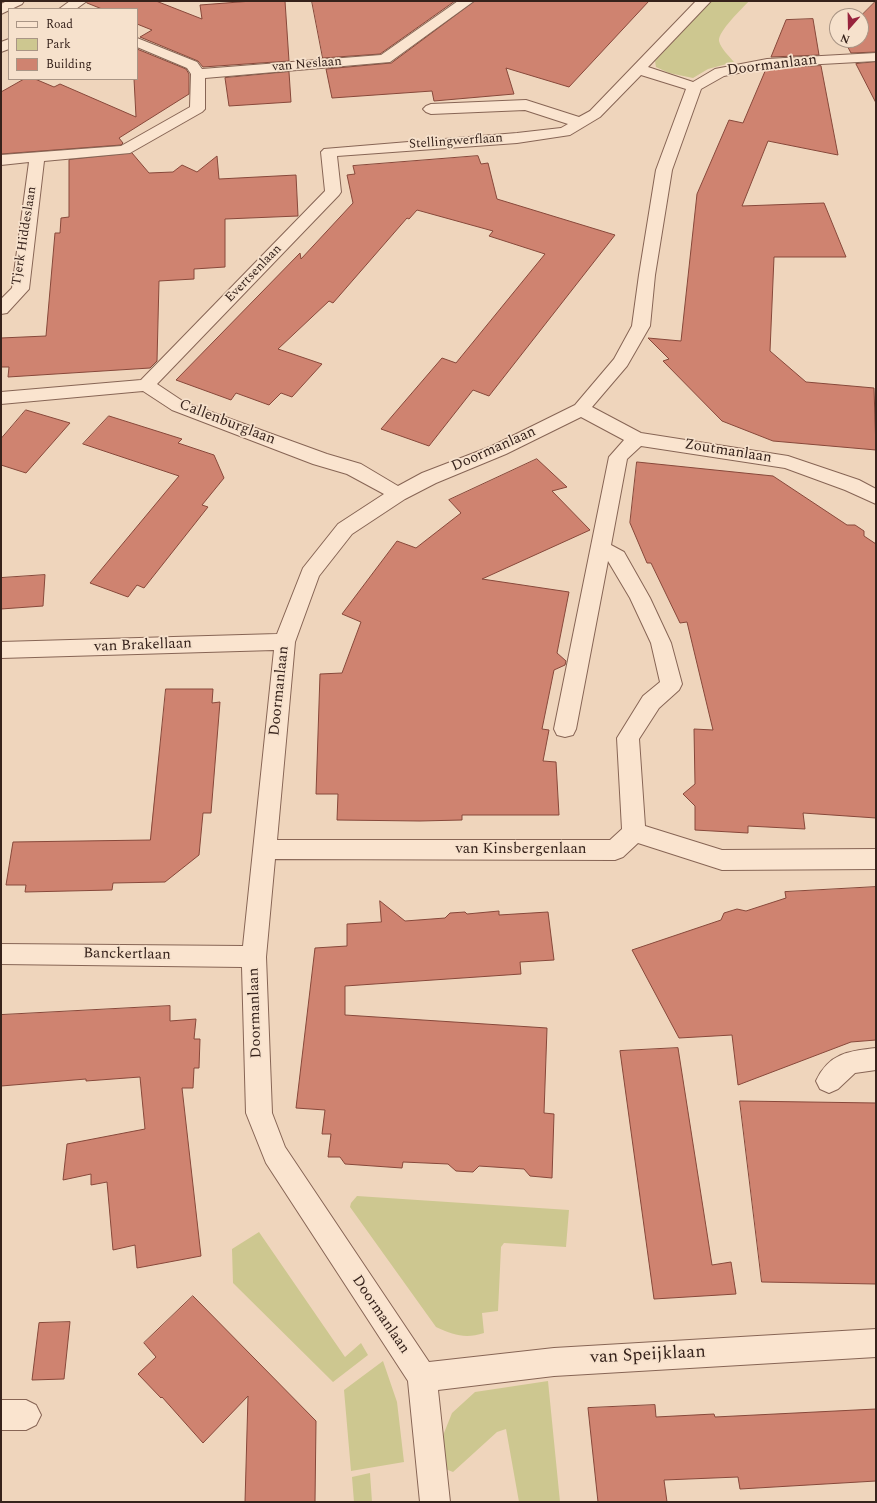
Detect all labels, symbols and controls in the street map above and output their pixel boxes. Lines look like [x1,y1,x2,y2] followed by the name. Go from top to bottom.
[8,8,138,80] legend
[829,8,869,48] north arrow
[46,15,73,34] text: Road
[838,29,852,48] text: N
[46,35,71,54] text: Park
[726,52,818,80] street label: Doormanlaan
[272,54,342,76] street label: van Neslaan
[46,55,92,74] text: Building
[408,131,504,153] street label: Stellingwerflaan
[9,185,41,287] street label: Tjerk Hiddeslaan
[223,242,285,306] street label: Evertsenlaan
[176,396,278,450] street label: Callenburglaan
[449,423,539,477] street label: Doormanlaan
[683,436,773,468] street label: Zoutmanlaan
[94,635,192,657] street label: van Brakellaan
[266,645,294,737] street label: Doormanlaan
[456,841,586,859] street label: van Kinsbergenlaan
[83,945,171,965] street label: Banckertlaan
[245,967,267,1059] street label: Doormanlaan
[347,1272,413,1358] street label: Doormanlaan
[590,1342,706,1370] street label: van Speijklaan

